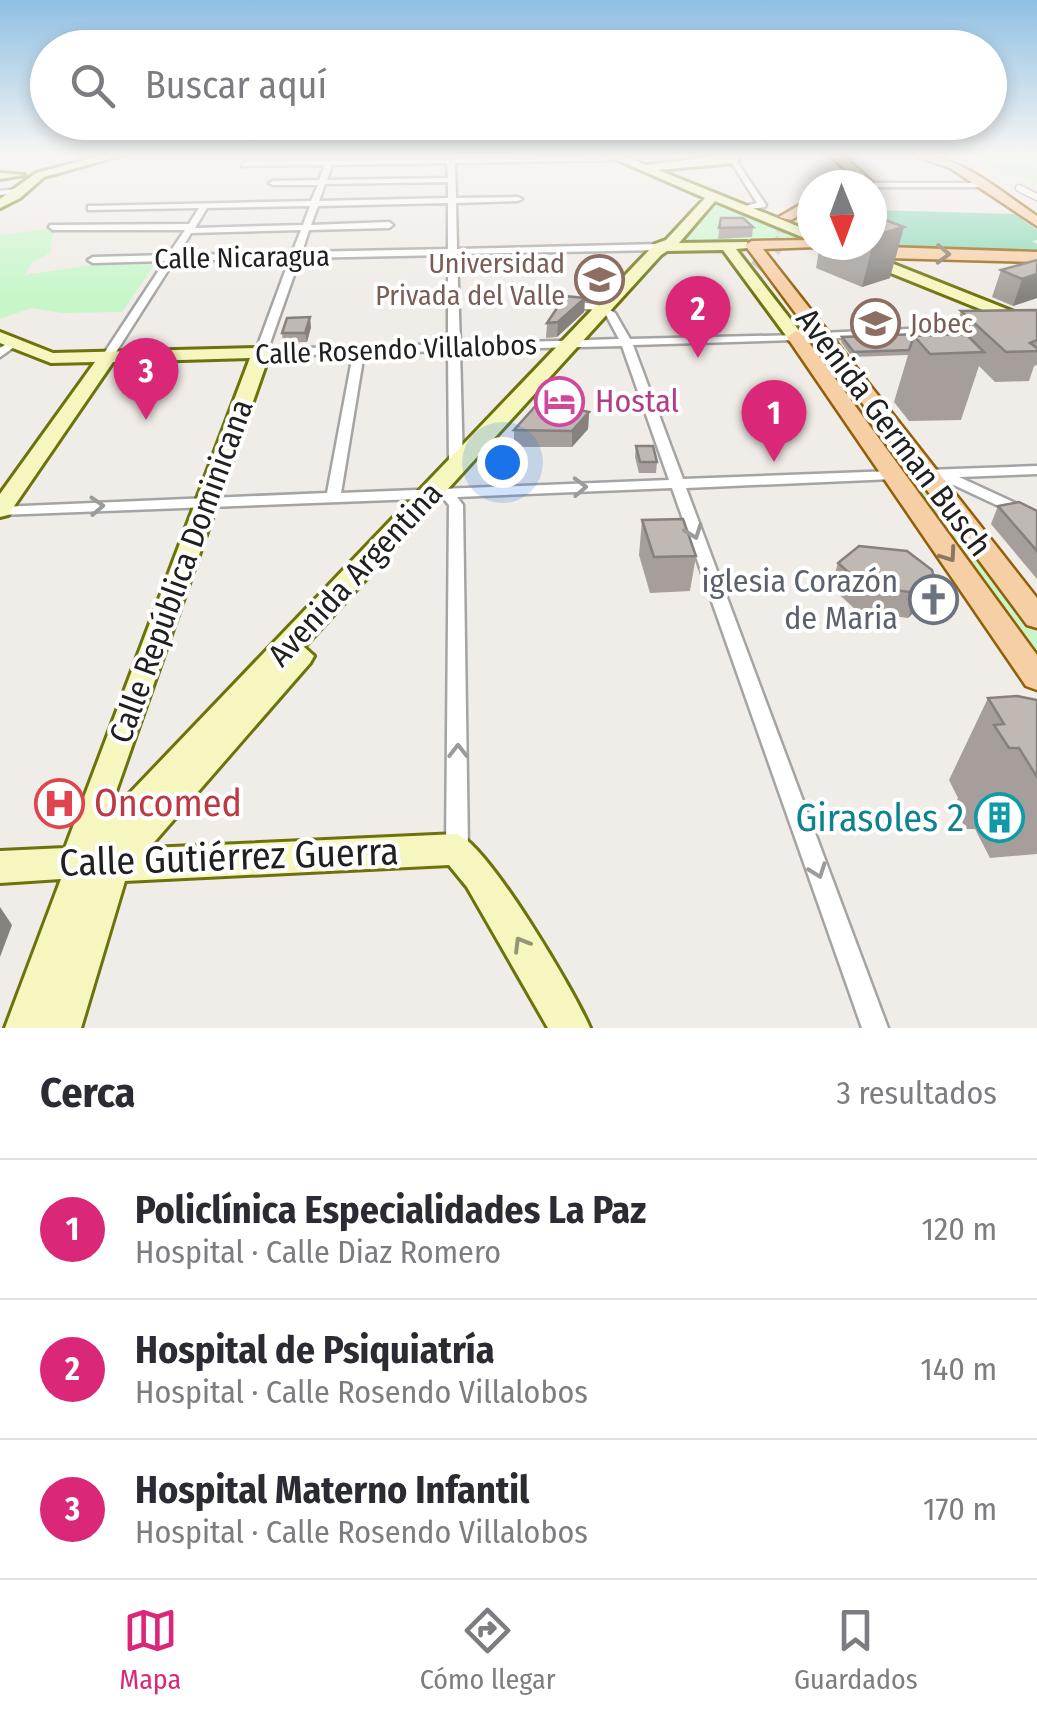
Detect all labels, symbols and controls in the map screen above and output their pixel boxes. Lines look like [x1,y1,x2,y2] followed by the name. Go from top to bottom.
[30,30,1007,140] search box
[65,58,120,113] icon: search
[145,62,327,108] text: Buscar aquí
[797,170,887,260] north arrow
[154,239,330,276] street label: Calle Nicaragua
[935,244,951,265] one-way arrow
[375,247,565,312] place label: Universidad Privada del Valle
[574,253,626,305] school or university icon: Universidad Privada del Valle
[666,276,730,358] pin: 2
[849,297,901,349] school or university icon: Jobec
[788,301,1000,563] street label: Avenida German Busch
[910,307,973,340] place label: Jobec
[255,328,537,371] street label: Calle Rosendo Villalobos
[114,338,178,420] pin: 3
[534,375,586,427] hotel icon: Hostal
[742,380,806,462] pin: 1
[595,382,679,420] place label: Hostal
[101,394,261,748] street label: Calle República Dominicana
[477,437,528,488] your location
[260,474,450,674] street label: Avenida Argentina
[572,477,588,498] one-way arrow
[90,496,106,517] one-way arrow
[682,523,703,540] one-way arrow
[937,544,955,562] one-way arrow
[701,562,898,637] place label: iglesia Corazón de Maria
[907,573,959,625] church icon: iglesia Corazón de Maria
[447,743,469,758] one-way arrow
[33,777,85,829] hospital icon: Oncomed
[94,780,242,826] place label: Oncomed
[973,792,1025,844] building icon: Girasoles 2
[795,795,964,841] place label: Girasoles 2
[59,828,399,886] street label: Calle Gutiérrez Guerra
[806,861,827,878] one-way arrow
[514,937,533,955] one-way arrow
[40,1068,135,1118] text: Cerca
[837,1074,997,1112] text: 3 resultados
[135,1187,646,1233] text: Policlínica Especialidades La Paz
[66,1210,79,1248] text: 1
[922,1210,997,1248] text: 120 m
[135,1233,501,1271] text: Hospital · Calle Diaz Romero
[135,1327,495,1373] text: Hospital de Psiquiatría
[65,1350,80,1388] text: 2
[920,1350,997,1388] text: 140 m
[135,1373,588,1411] text: Hospital · Calle Rosendo Villalobos
[135,1467,529,1513] text: Hospital Materno Infantil
[65,1490,80,1528] text: 3
[923,1490,997,1528] text: 170 m
[135,1513,588,1551] text: Hospital · Calle Rosendo Villalobos
[119,1603,181,1696] tab: Mapa
[420,1603,556,1696] tab: Cómo llegar
[794,1603,918,1696] tab: Guardados

